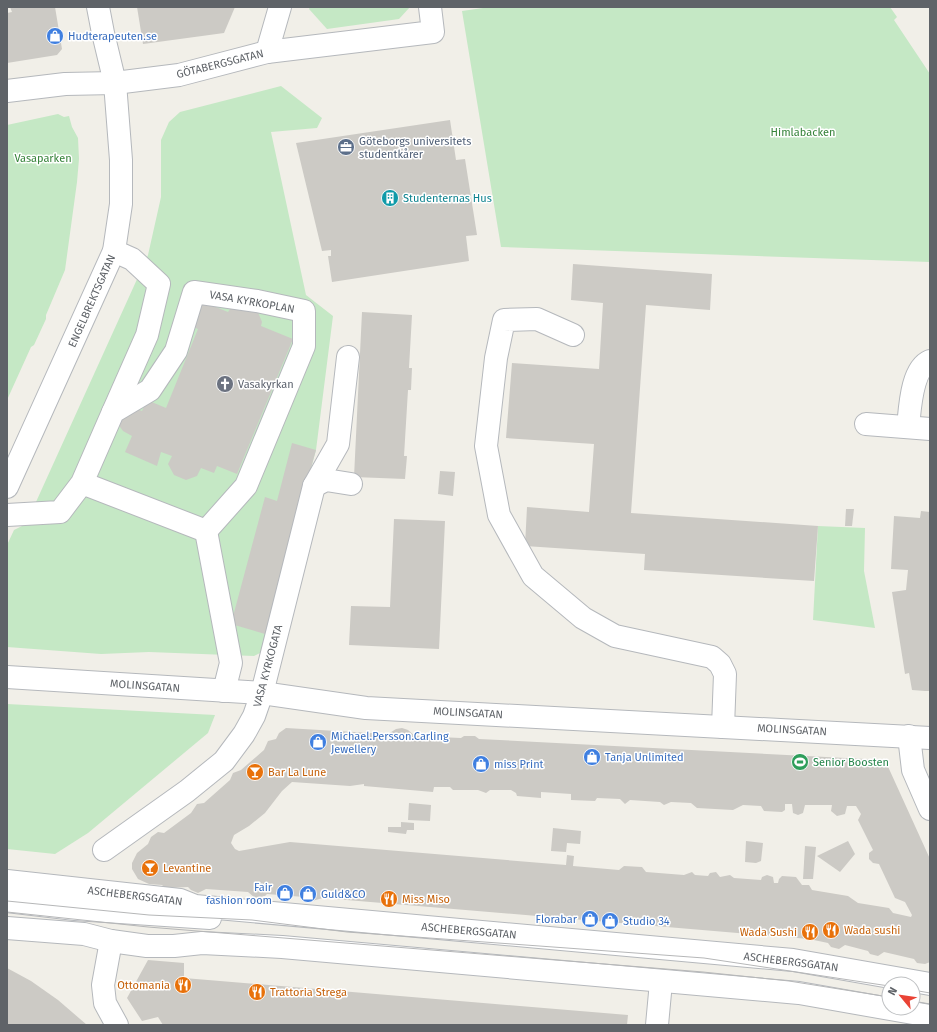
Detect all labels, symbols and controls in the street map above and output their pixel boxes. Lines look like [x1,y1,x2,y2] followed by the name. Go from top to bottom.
[45,26,65,46] shop icon: Hudterapeuten.se
[68,30,157,43] place label: Hudterapeuten.se
[175,46,265,81] street label: GÖTABERGSGATAN
[771,126,835,139] park label: Himlabacken
[359,135,471,161] place label: Göteborgs universitets studentkårer
[336,137,356,157] office icon: Göteborgs universitets studentkårer
[14,152,72,165] park label: Vasaparken
[380,188,400,208] building icon: Studenternas Hus
[403,192,492,205] place label: Studenternas Hus
[66,252,118,350] street label: ENGELBREKTSGATAN
[208,288,296,316] street label: VASA KYRKOPLAN
[215,374,235,394] church icon: Vasakyrkan
[238,378,294,391] place label: Vasakyrkan
[251,623,285,709] street label: VASA KYRKOGATA
[110,677,180,695] street label: MOLINSGATAN
[433,705,503,721] street label: MOLINSGATAN
[757,722,827,738] street label: MOLINSGATAN
[331,730,449,756] place label: Michael.Persson.Carling Jewellery
[308,732,328,752] shop icon: Michael.Persson.Carling Jewellery
[582,747,602,767] shop icon: Tanja Unlimited
[605,751,684,764] place label: Tanja Unlimited
[790,752,810,772] sports icon: Senior Boosten
[471,754,491,774] shop icon: miss Print
[813,756,889,769] place label: Senior Boosten
[494,758,544,771] place label: miss Print
[245,762,265,782] bar icon: Bar La Lune
[268,766,326,779] place label: Bar La Lune
[140,858,160,878] bar icon: Levantine
[163,862,211,875] place label: Levantine
[206,881,273,907] place label: Fair fashion room
[275,883,295,903] shop icon: Fair fashion room
[87,884,183,908] street label: ASCHEBERGSGATAN
[298,884,318,904] shop icon: Guld&CO
[321,888,366,901] place label: Guld&CO
[379,889,399,909] restaurant icon: Miss Miso
[402,893,450,906] place label: Miss Miso
[580,909,600,929] shop icon: Florabar
[600,911,620,931] shop icon: Studio 34
[536,913,578,926] place label: Florabar
[623,915,670,928] place label: Studio 34
[421,920,517,942] street label: ASCHEBERGSGATAN
[821,920,841,940] restaurant icon: Wada sushi
[800,922,820,942] restaurant icon: Wada Sushi
[844,924,900,937] place label: Wada sushi
[740,926,797,939] place label: Wada Sushi
[743,950,839,974] street label: ASCHEBERGSGATAN
[173,975,193,995] restaurant icon: Ottomania
[881,976,921,1016] north arrow
[117,979,170,992] place label: Ottomania
[247,982,267,1002] restaurant icon: Trattoria Strega
[885,985,900,998] text: N
[270,986,347,999] place label: Trattoria Strega

